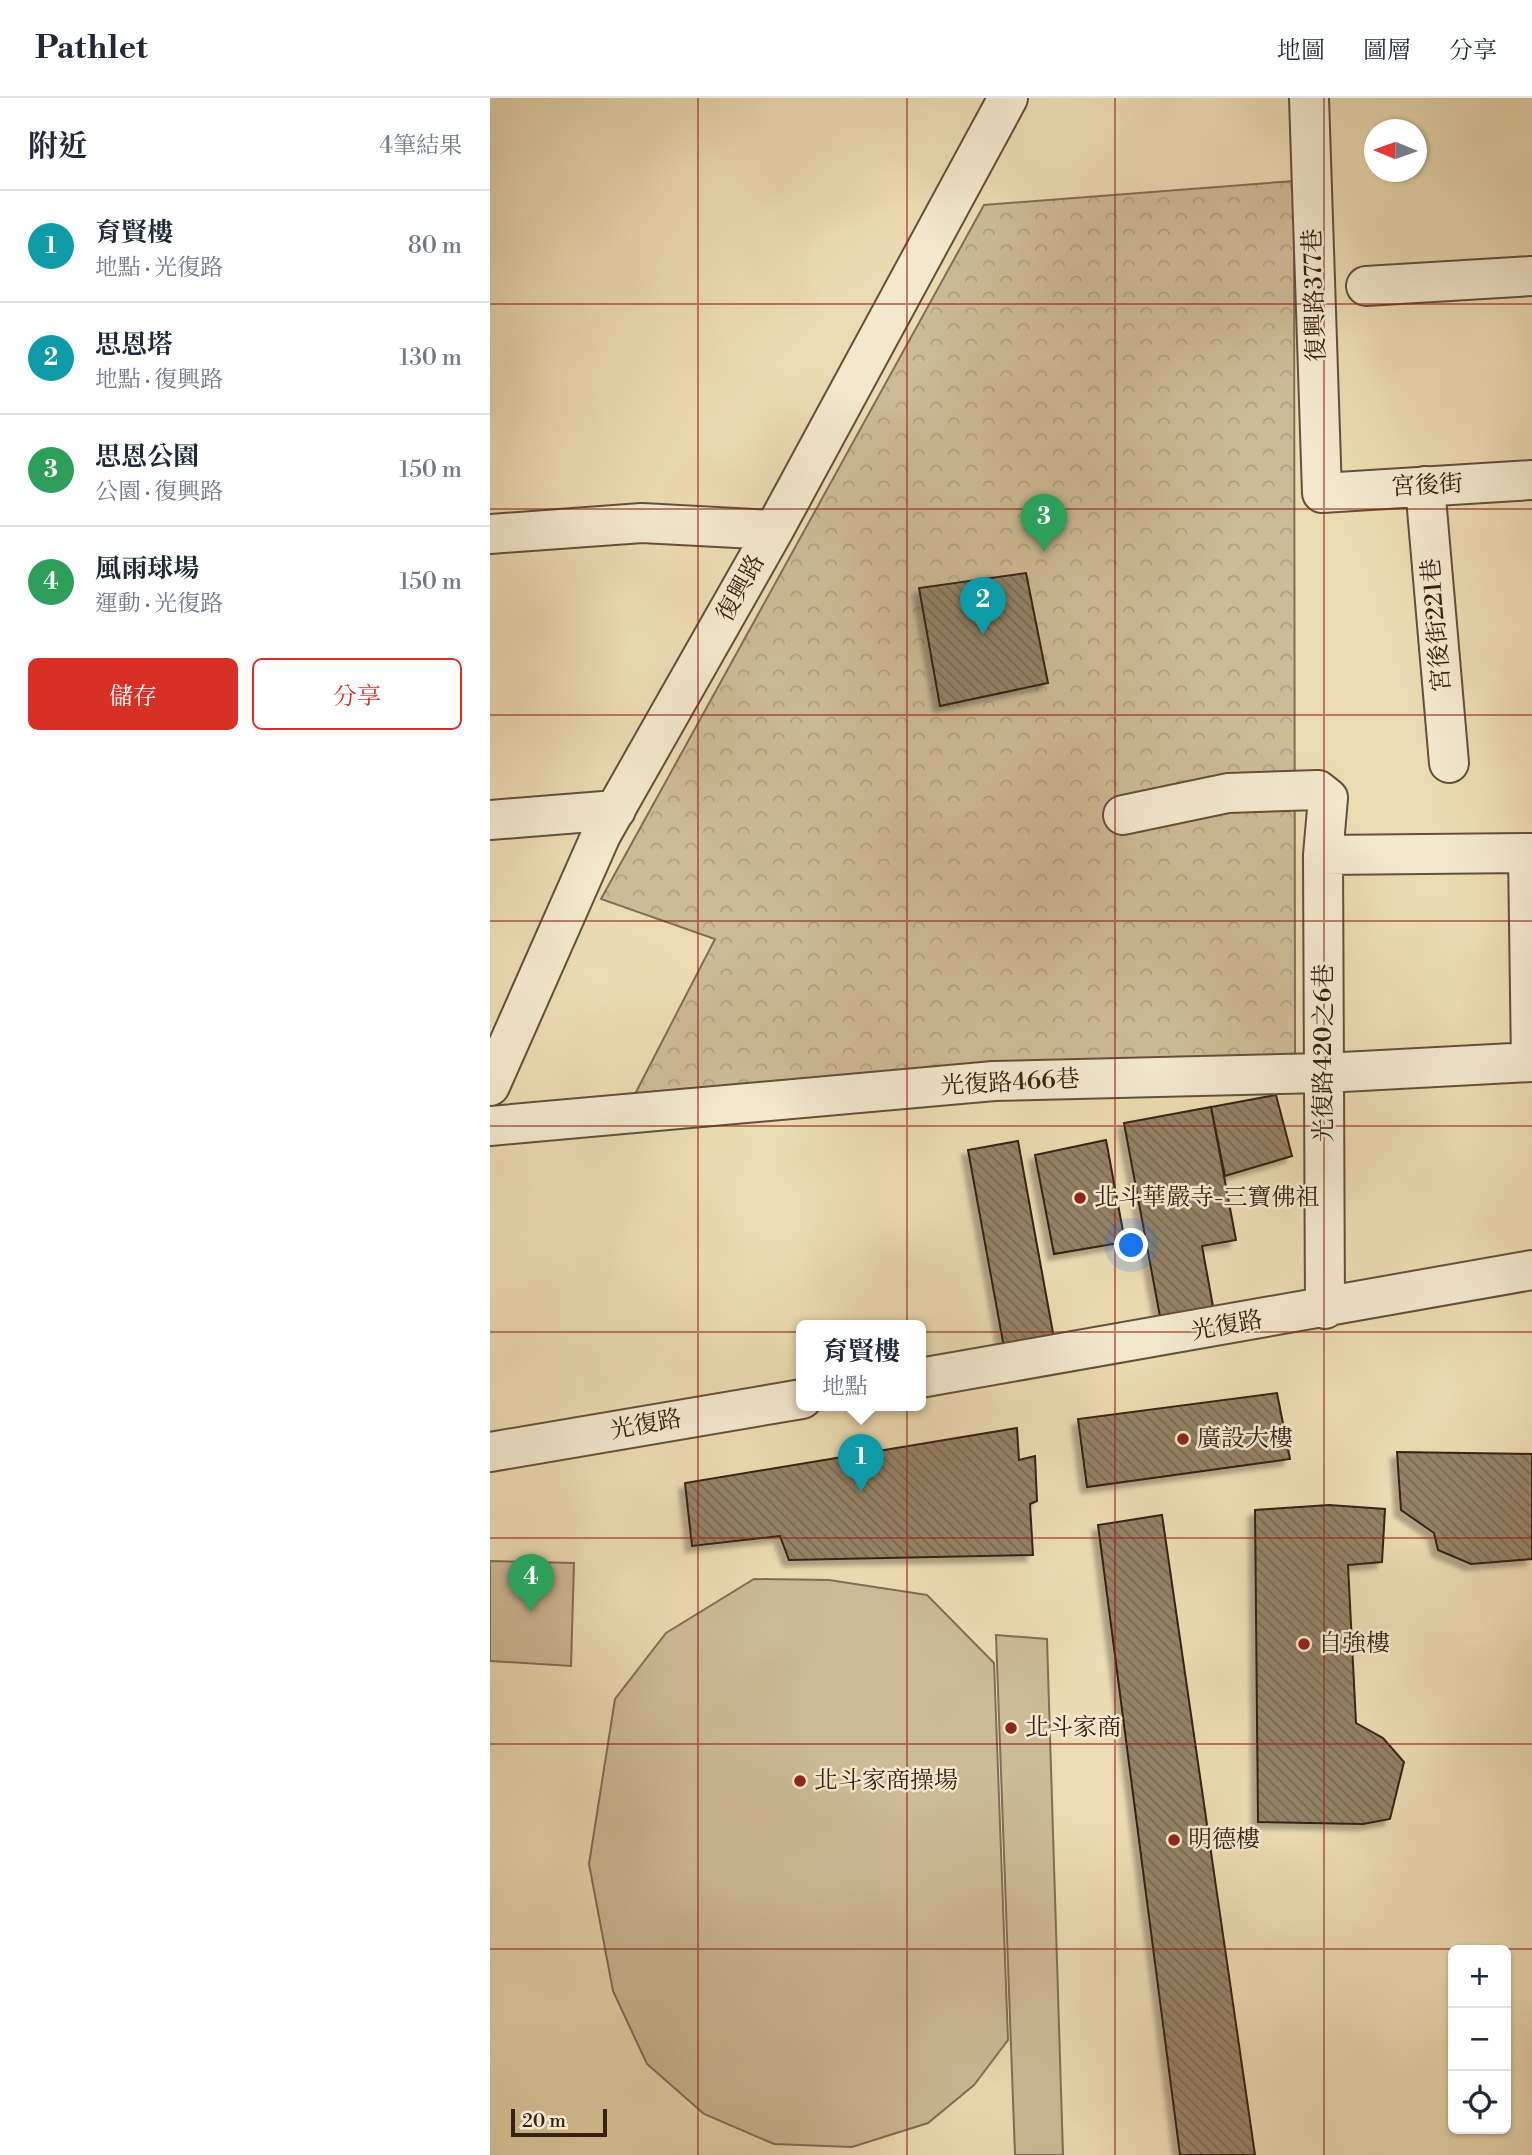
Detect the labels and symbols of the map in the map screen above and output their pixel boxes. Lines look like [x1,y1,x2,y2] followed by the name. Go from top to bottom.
[1364,119,1427,182] north arrow
[1298,228,1332,362] street label: 復興路377巷
[1390,469,1464,503] street label: 宮後街
[1021,494,1067,552] pin: 3
[710,549,772,627] street label: 復興路
[1416,557,1458,693] street label: 宮後街221巷
[960,577,1006,635] pin: 2
[1309,964,1339,1142] street label: 光復路420之6巷
[940,1064,1080,1102] street label: 光復路466巷
[1094,1183,1319,1213] place label: 北斗華嚴寺-三寶佛祖
[1072,1190,1088,1206] marker: 北斗華嚴寺-三寶佛祖
[1114,1228,1148,1262] your location
[1189,1305,1265,1347] street label: 光復路
[608,1404,684,1446] street label: 光復路
[1197,1424,1293,1454] place label: 廣設大樓
[1175,1431,1191,1447] marker: 廣設大樓
[838,1434,884,1492] pin: 1
[508,1554,554,1612] pin: 4
[1318,1629,1390,1659] place label: 自強樓
[1296,1636,1312,1652] marker: 自強樓
[1025,1713,1121,1743] place label: 北斗家商
[1003,1720,1019,1736] marker: 北斗家商
[814,1766,958,1796] place label: 北斗家商操場
[792,1773,808,1789] marker: 北斗家商操場
[1188,1825,1260,1855] place label: 明德樓
[1166,1832,1182,1848] marker: 明德樓
[511,2106,607,2138] scale bar

